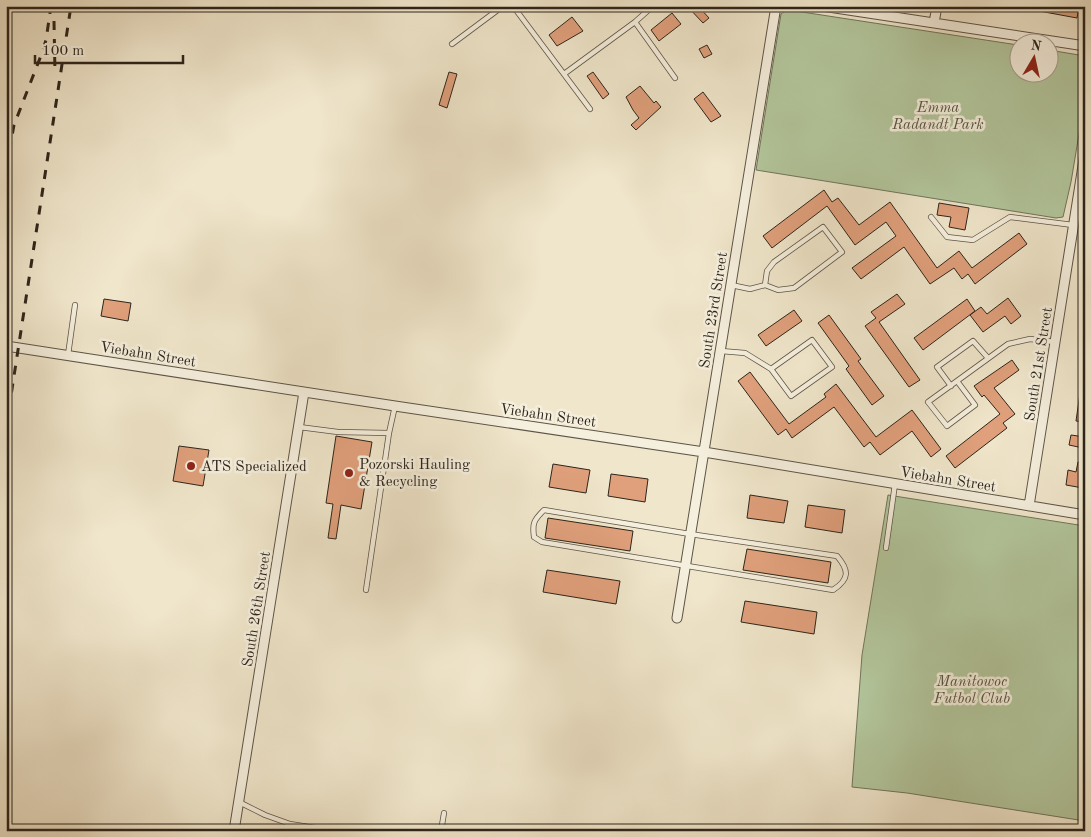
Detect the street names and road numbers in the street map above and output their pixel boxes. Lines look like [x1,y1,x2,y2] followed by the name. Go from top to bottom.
[698,251,731,370] street label: South 23rd Street
[1023,306,1056,422] street label: South 21st Street
[99,340,197,370] street label: Viebahn Street
[499,402,597,431] street label: Viebahn Street
[899,465,997,495] street label: Viebahn Street
[241,550,274,668] street label: South 26th Street

